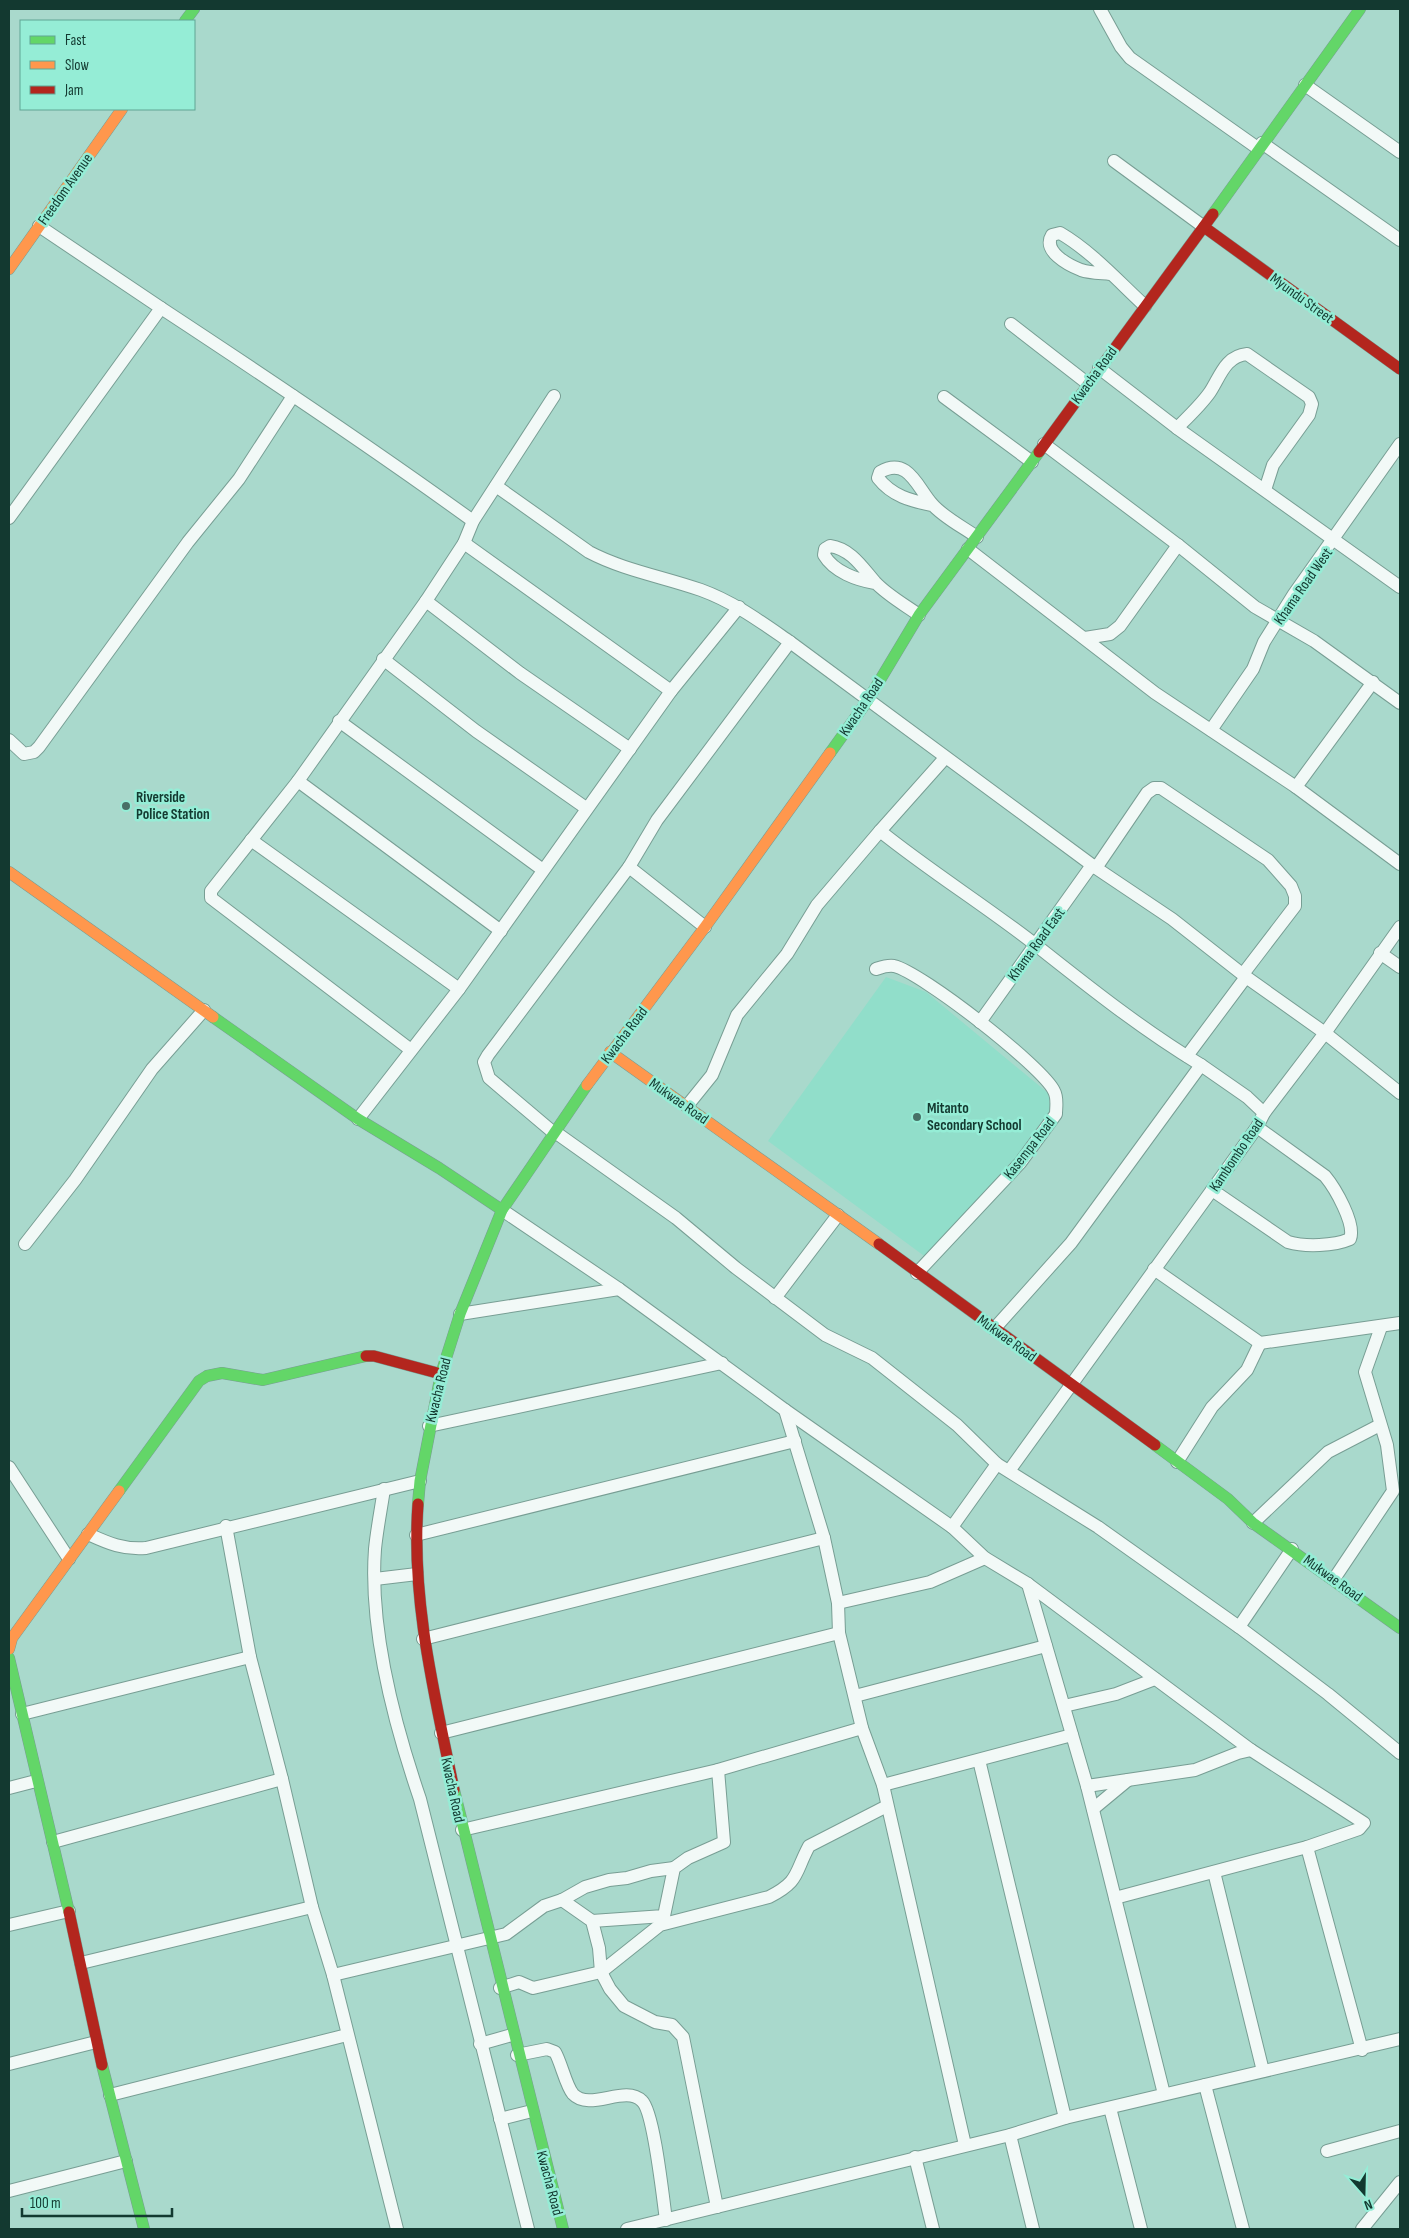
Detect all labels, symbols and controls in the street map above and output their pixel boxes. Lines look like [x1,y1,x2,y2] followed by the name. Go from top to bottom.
[20,20,195,110] legend
[65,31,87,50] text: Fast
[65,56,89,75] text: Slow
[64,81,83,100] text: Jam
[34,150,97,229] street label: Freedom Avenue
[1266,269,1338,328] street label: Myundu Street
[1067,343,1122,408] street label: Kwacha Road
[1270,544,1337,628] street label: Khama Road West
[835,675,888,740] street label: Kwacha Road
[136,788,210,824] place label: Riverside Police Station
[120,800,132,812] marker: Riverside Police Station
[1003,904,1070,985] street label: Khama Road East
[597,1003,652,1067] street label: Kwacha Road
[645,1074,712,1129] street label: Mukwae Road
[927,1099,1022,1135] place label: Mitanto Secondary School
[911,1111,923,1123] marker: Mitanto Secondary School
[999,1114,1059,1183] street label: Kasempa Road
[1205,1115,1268,1195] street label: Kambombo Road
[973,1311,1040,1366] street label: Mukwae Road
[421,1356,456,1425] street label: Kwacha Road
[1299,1551,1366,1606] street label: Mukwae Road
[436,1756,469,1824] street label: Kwacha Road
[532,2149,567,2218] street label: Kwacha Road
[1339,2168,1389,2218] north arrow
[22,2186,172,2218] scale bar
[30,2194,61,2213] text: 100 m
[1362,2195,1375,2214] text: N

